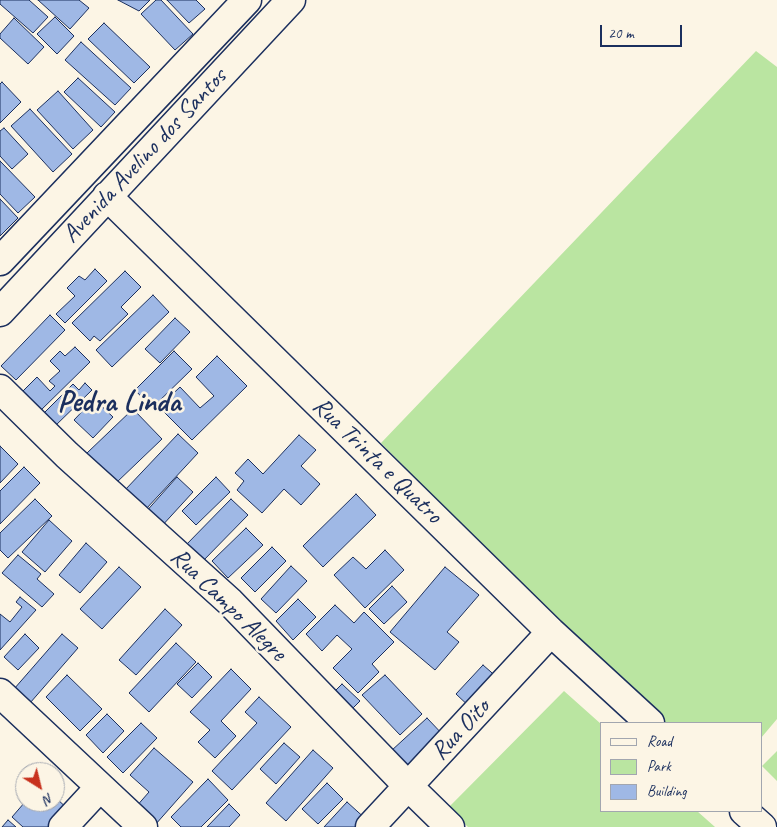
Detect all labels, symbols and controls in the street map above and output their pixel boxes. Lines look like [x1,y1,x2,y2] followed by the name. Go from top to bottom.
[602,15,684,47] scale bar
[608,24,634,43] text: 20 m
[56,63,234,249] street label: Avenida Avelino dos Santos
[58,385,180,421] district label: Pedra Linda
[306,392,448,530] street label: Rua Trinta e Quatro
[164,542,292,668] street label: Rua Campo Alegre
[425,693,497,767] street label: Rua Oito
[600,722,762,812] legend
[647,732,672,751] text: Road
[647,757,671,776] text: Park
[15,762,65,812] north arrow
[647,782,686,801] text: Building
[40,789,57,808] text: N

